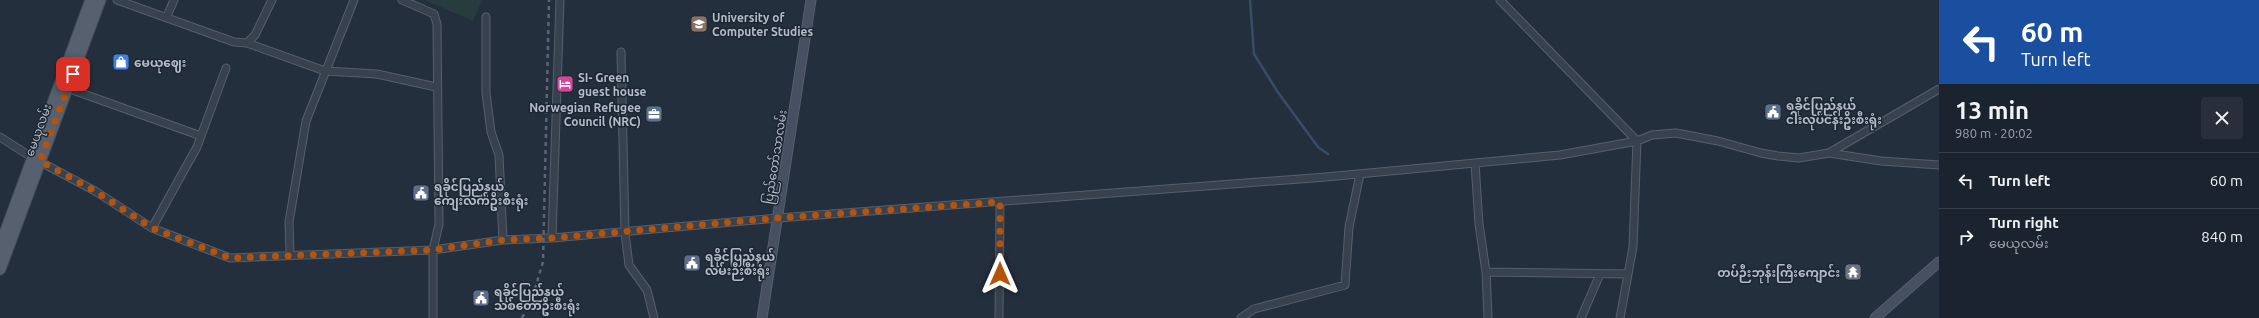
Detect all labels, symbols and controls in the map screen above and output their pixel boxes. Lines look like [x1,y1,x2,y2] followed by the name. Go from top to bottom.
[712,11,813,38] place label: University of Computer Studies
[689,14,709,34] school or university icon: University of Computer Studies
[1955,16,2007,68] icon: left
[2021,16,2083,47] text: 60 m
[2021,49,2091,69] text: Turn left
[111,52,131,72] shop icon: မေယုဈေး
[134,56,186,74] place label: မေယုဈေး
[56,57,90,91] pin
[62,63,84,85] icon: arrive
[578,71,647,98] place label: SI- Green guest house
[555,74,575,94] hotel icon: SI- Green guest house
[1786,96,1882,131] place label: ရခိုင်ပြည်နယ် ငါးလုပ်ငန်းဦးစီးရုံး
[1955,97,2029,124] text: 13 min
[2201,97,2243,139] button: close
[21,101,57,159] street label: မေယုလမ်း
[529,101,641,129] place label: Norwegian Refugee Council (NRC)
[1763,102,1783,122] public building icon: ရခိုင်ပြည်နယ် ငါးလုပ်ငန်းဦးစီးရုံး
[644,104,664,124] office icon: Norwegian Refugee Council (NRC)
[759,109,793,206] street label: ပြည်တော်သာလမ်း
[1955,126,2033,140] text: 980 m · 20:02
[1955,170,1977,192] icon: left
[1989,172,2050,189] text: Turn left
[2210,172,2243,189] text: 60 m
[434,177,528,212] place label: ရခိုင်ပြည်နယ် ကျေးလက်ဦးစီးရုံး
[411,183,431,203] public building icon: ရခိုင်ပြည်နယ် ကျေးလက်ဦးစီးရုံး
[1989,214,2059,231] text: Turn right
[1955,226,1977,248] icon: right
[2201,228,2243,245] text: 840 m
[1989,236,2048,250] text: မေယုလမ်း
[705,247,775,282] place label: ရခိုင်ပြည်နယ် လမ်းဉီးစီးရုံး
[682,253,702,273] public building icon: ရခိုင်ပြည်နယ် လမ်းဉီးစီးရုံး
[979,253,1021,295] position arrow
[1843,262,1863,282] temple icon: တပ်ဉီးဘုန်းကြီးကျောင်း
[1717,263,1840,284] place label: တပ်ဉီးဘုန်းကြီးကျောင်း
[494,282,580,317] place label: ရခိုင်ပြည်နယ် သစ်တောဦးစီးရုံး
[471,288,491,308] public building icon: ရခိုင်ပြည်နယ် သစ်တောဦးစီးရုံး

